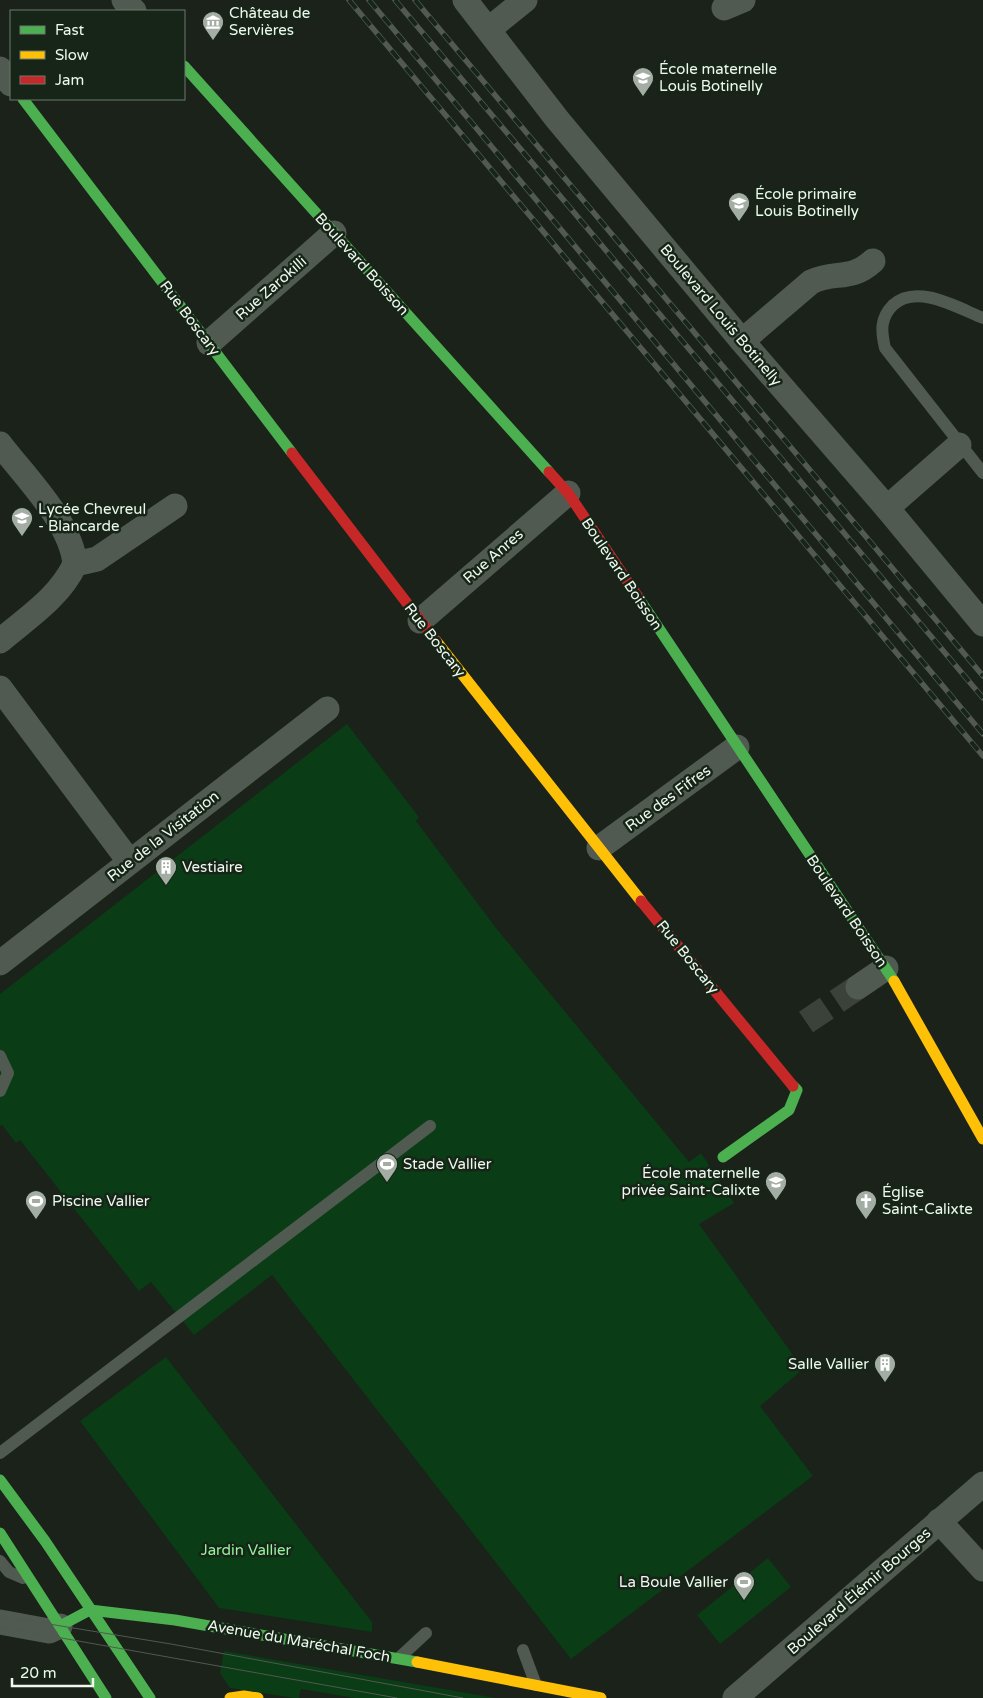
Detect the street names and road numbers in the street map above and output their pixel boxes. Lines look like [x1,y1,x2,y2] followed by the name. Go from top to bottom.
[311,209,413,319] street label: Boulevard Boisson
[656,240,786,390] street label: Boulevard Louis Botinelly
[232,252,310,324] street label: Rue Zarokilli
[156,277,224,359] street label: Rue Boscary
[578,514,666,634] street label: Boulevard Boisson
[459,525,527,587] street label: Rue Anres
[400,599,470,681] street label: Rue Boscary
[622,761,714,835] street label: Rue des Fifres
[104,787,222,885] street label: Rue de la Visitation
[803,851,891,971] street label: Boulevard Boisson
[653,917,723,997] street label: Rue Boscary
[784,1524,934,1658] street label: Boulevard Élémir Bourges
[206,1616,392,1666] street label: Avenue du Maréchal Foch

